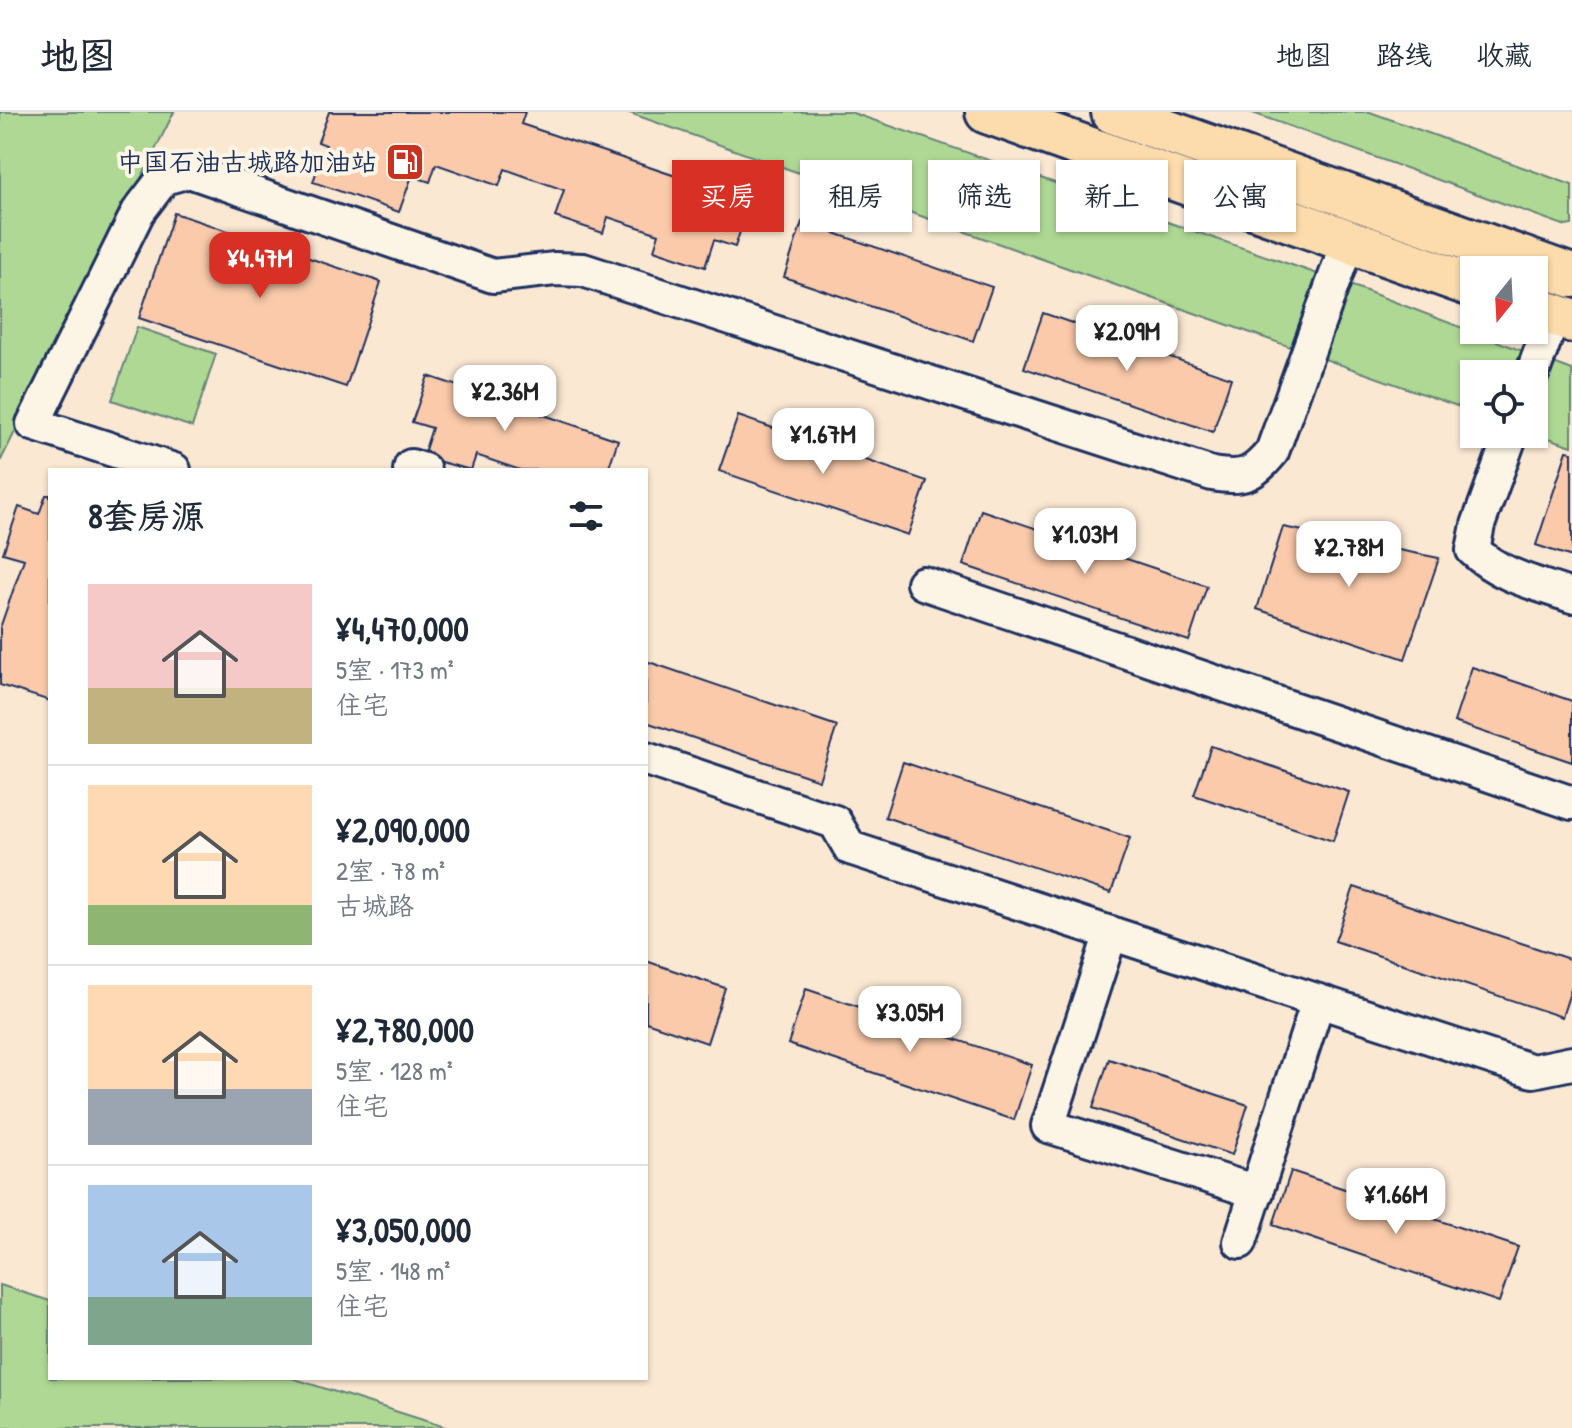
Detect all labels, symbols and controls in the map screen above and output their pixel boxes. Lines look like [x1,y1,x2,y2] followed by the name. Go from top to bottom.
[40,29,116,81] text: 地图
[1276,36,1332,74] text: 地图
[1376,36,1432,74] text: 路线
[1476,36,1532,74] text: 收藏
[384,141,426,183] fuel station icon: 中国石油古城路加油站
[117,144,377,179] place label: 中国石油古城路加油站
[672,160,784,232] chip: 买房
[800,160,912,232] chip: 租房
[928,160,1040,232] chip: 筛选
[1056,160,1168,232] chip: 新上
[1184,160,1296,232] chip: 公寓
[195,232,325,300] pin: ¥4.47M
[227,240,293,275] text: ¥4.47M
[1460,256,1548,344] north arrow
[1460,256,1548,448] map controls
[1062,305,1192,373] pin: ¥2.09M
[1094,313,1160,348] text: ¥2.09M
[1460,360,1548,448] button: locate
[440,365,570,433] pin: ¥2.36M
[471,373,539,408] text: ¥2.36M
[758,408,888,476] pin: ¥1.67M
[790,416,856,451] text: ¥1.67M
[88,493,205,539] text: 8套房源
[564,494,608,538] icon: filters
[1020,508,1150,576] pin: ¥1.03M
[1052,516,1118,551] text: ¥1.03M
[1284,521,1414,589] pin: ¥2.78M
[1314,529,1384,564] text: ¥2.78M
[336,606,469,652] text: ¥4,470,000
[152,616,248,712] icon: home
[336,652,454,687] text: 5室 · 173 m²
[336,687,388,722] text: 住宅
[336,807,470,853] text: ¥2,090,000
[152,817,248,913] icon: home
[336,853,445,888] text: 2室 · 78 m²
[336,888,414,923] text: 古城路
[845,986,975,1054] pin: ¥3.05M
[876,994,944,1029] text: ¥3.05M
[336,1007,474,1053] text: ¥2,780,000
[152,1017,248,1113] icon: home
[336,1053,453,1088] text: 5室 · 128 m²
[336,1088,388,1123] text: 住宅
[1331,1168,1461,1236] pin: ¥1.66M
[1364,1176,1428,1211] text: ¥1.66M
[336,1207,471,1253] text: ¥3,050,000
[152,1217,248,1313] icon: home
[336,1253,450,1288] text: 5室 · 148 m²
[336,1288,388,1323] text: 住宅

